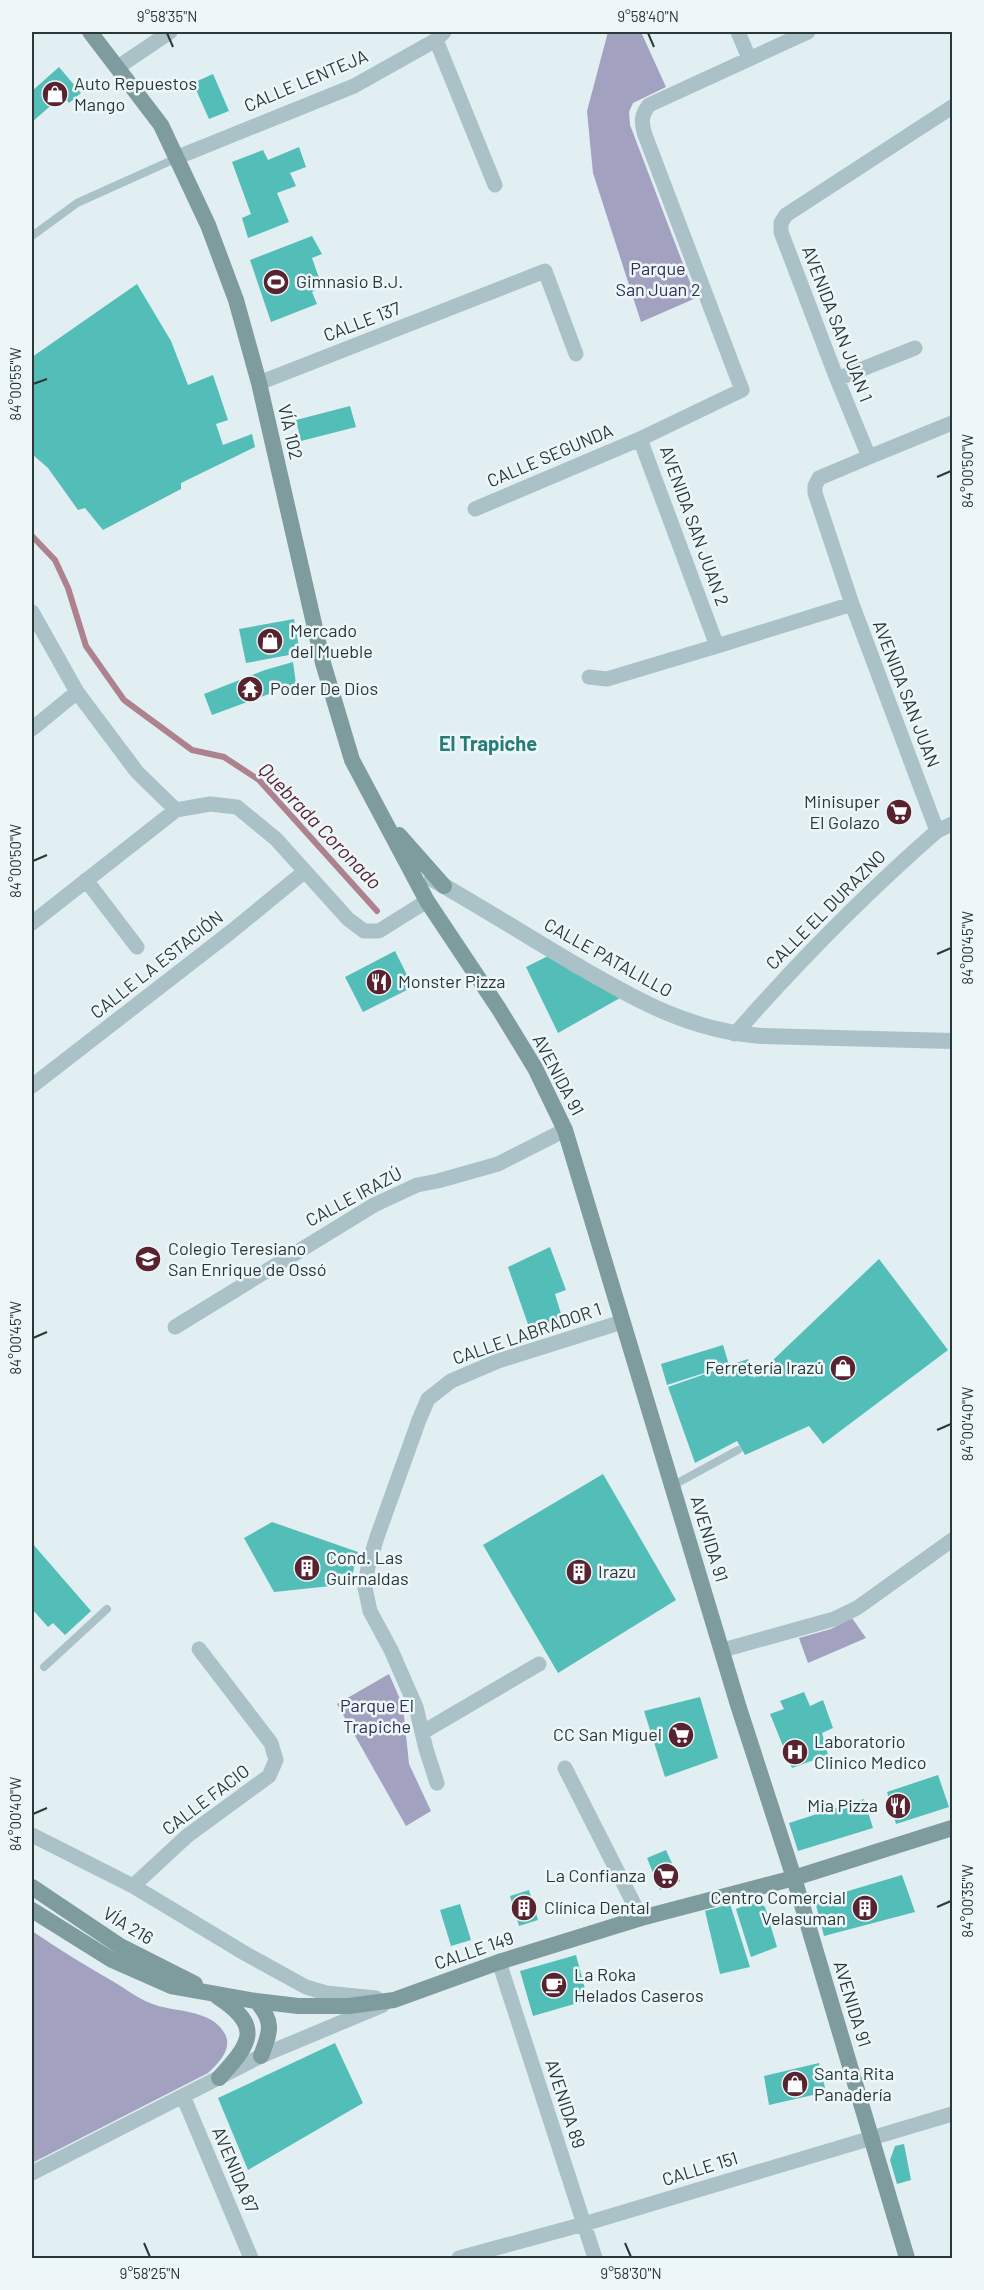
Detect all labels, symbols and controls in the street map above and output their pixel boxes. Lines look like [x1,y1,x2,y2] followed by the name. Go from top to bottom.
[137,7,197,25] text: 9°58'35"N
[617,7,679,25] text: 9°58'40"N
[240,44,371,116] street label: CALLE LENTEJA
[74,72,197,115] place label: Auto Repuestos Mango
[40,79,70,109] shop icon: Auto Repuestos Mango
[798,242,878,405] street label: AVENIDA SAN JUAN 1
[615,257,701,300] park label: Parque San Juan 2
[261,267,291,297] sports icon: Gimnasio B.J.
[296,270,403,292] place label: Gimnasio B.J.
[320,296,404,346] street label: CALLE 137
[6,347,24,421] text: 84°00'55"W
[274,402,308,461] street label: VÍA 102
[483,419,616,491] street label: CALLE SEGUNDA
[958,434,976,508] text: 84°00'50"W
[656,443,734,609] street label: AVENIDA SAN JUAN 2
[869,617,945,770] street label: AVENIDA SAN JUAN
[290,619,373,662] place label: Mercado del Mueble
[255,626,285,656] shop icon: Mercado del Mueble
[235,674,265,704] temple icon: Poder De Dios
[270,677,378,699] place label: Poder De Dios
[439,731,537,755] district label: El Trapiche
[254,757,387,894] water label: Quebrada Coronado
[804,790,880,833] place label: Minisuper El Golazo
[884,797,914,827] supermarket icon: Minisuper El Golazo
[6,824,24,898] text: 84°00'50"W
[761,845,890,974] street label: CALLE EL DURAZNO
[86,906,227,1023] street label: CALLE LA ESTACIÓN
[958,911,976,985] text: 84°00'45"W
[540,913,677,1002] street label: CALLE PATALILLO
[364,967,394,997] restaurant icon: Monster Pizza
[398,970,506,992] place label: Monster Pizza
[528,1030,589,1119] street label: AVENIDA 91
[302,1162,405,1231] street label: CALLE IRAZÚ
[168,1237,326,1280] place label: Colegio Teresiano San Enrique de Ossó
[133,1244,163,1274] school or university icon: Colegio Teresiano San Enrique de Ossó
[449,1297,604,1369] street label: CALLE LABRADOR 1
[6,1301,24,1375] text: 84°00'45"W
[828,1353,858,1383] shop icon: Ferretería Irazú
[705,1356,824,1378] place label: Ferretería Irazú
[958,1387,976,1461] text: 84°00'40"W
[686,1493,733,1584] street label: AVENIDA 91
[326,1546,409,1589] place label: Cond. Las Guirnaldas
[292,1553,322,1583] building icon: Cond. Las Guirnaldas
[564,1557,594,1587] building icon: Irazu
[598,1560,636,1582] place label: Irazu
[340,1694,414,1737] park label: Parque El Trapiche
[666,1720,696,1750] supermarket icon: CC San Miguel
[553,1723,662,1745] place label: CC San Miguel
[814,1730,927,1773] place label: Laboratorio Clinico Medico
[780,1737,810,1767] hospital icon: Laboratorio Clinico Medico
[157,1759,253,1839] street label: CALLE FACIO
[6,1777,24,1851] text: 84°00'40"W
[883,1791,913,1821] restaurant icon: Mia Pizza
[807,1794,878,1816] place label: Mia Pizza
[651,1861,681,1891] supermarket icon: La Confianza
[545,1864,646,1886] place label: La Confianza
[958,1864,976,1938] text: 84°00'35"W
[711,1886,846,1929] place label: Centro Comercial Velasuman
[509,1893,539,1923] building icon: Clínica Dental
[850,1893,880,1923] building icon: Centro Comercial Velasuman
[544,1896,650,1918] place label: Clínica Dental
[99,1902,158,1949] street label: VÍA 216
[431,1926,516,1974] street label: CALLE 149
[829,1958,876,2049] street label: AVENIDA 91
[574,1963,704,2006] place label: La Roka Helados Caseros
[539,1970,569,2000] cafe icon: La Roka Helados Caseros
[541,2056,591,2151] street label: AVENIDA 89
[814,2062,894,2105] place label: Santa Rita Panadería
[780,2069,810,2099] shop icon: Santa Rita Panadería
[208,2123,264,2216] street label: AVENIDA 87
[659,2146,740,2190] street label: CALLE 151
[120,2264,180,2282] text: 9°58'25"N
[600,2264,662,2282] text: 9°58'30"N

